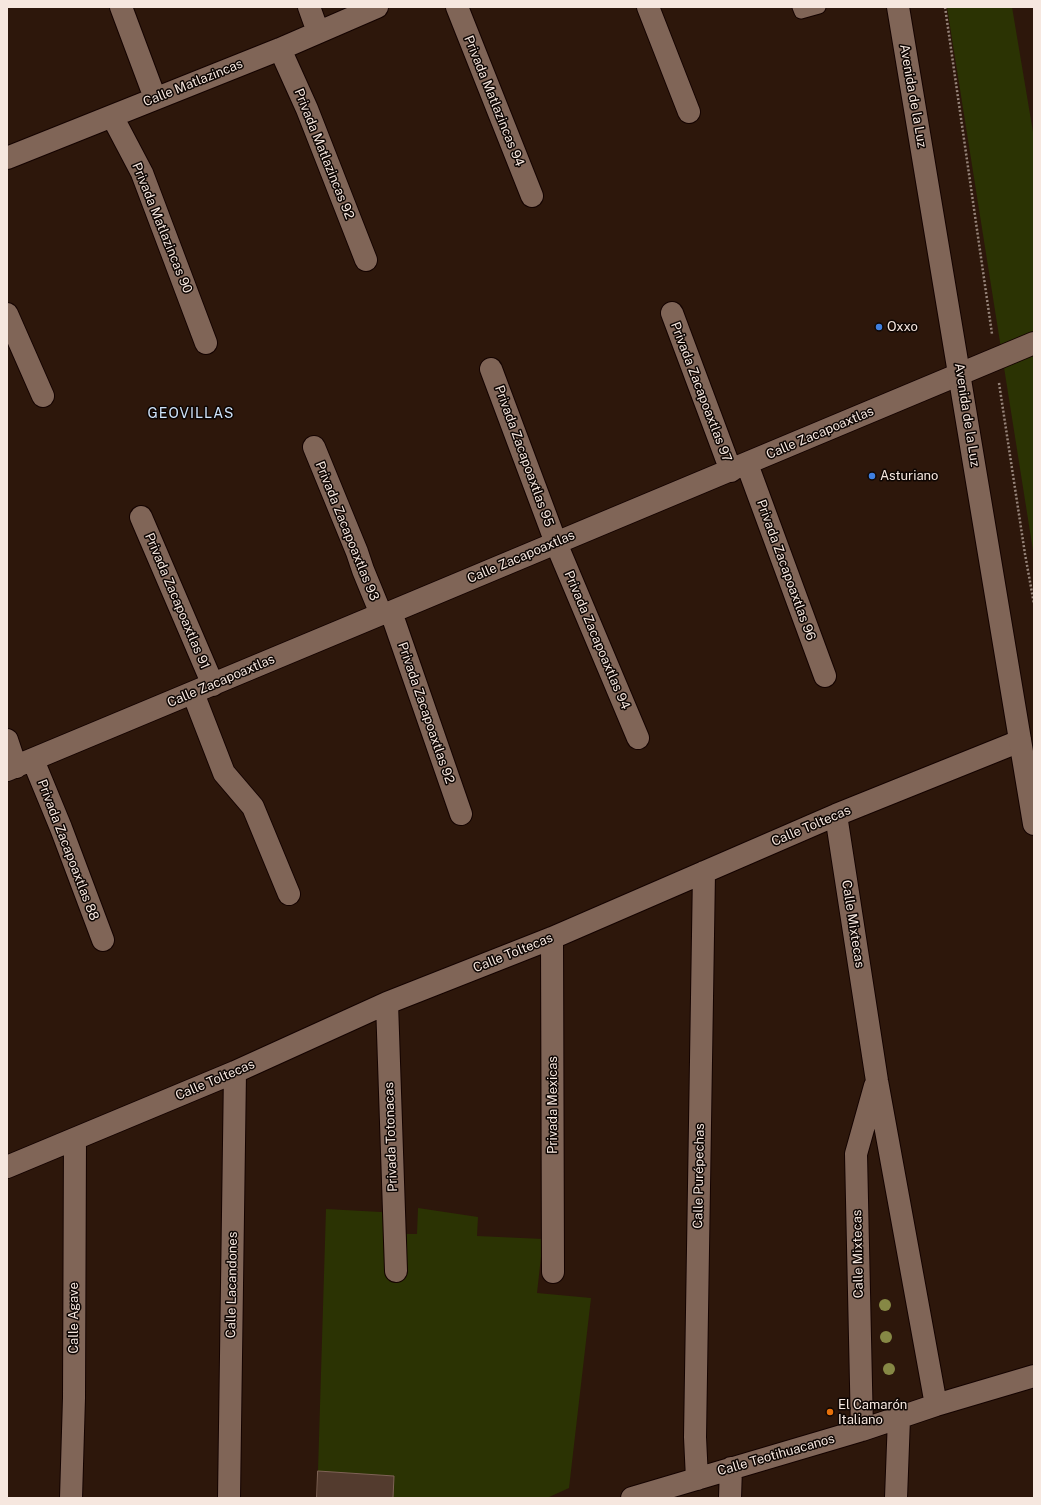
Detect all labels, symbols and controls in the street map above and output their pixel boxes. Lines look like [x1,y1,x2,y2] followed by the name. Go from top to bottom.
[461,33,527,169] street label: Privada Matlazincas 94
[896,43,930,149] street label: Avenida de la Luz
[141,56,245,110] street label: Calle Matlazincas
[291,86,357,222] street label: Privada Matlazincas 92
[129,160,195,296] street label: Privada Matlazincas 90
[887,319,918,335] place label: Oxxo
[667,320,735,464] street label: Privada Zacapoaxtlas 97
[874,322,884,332] marker: Oxxo
[951,362,983,468] street label: Avenida de la Luz
[491,383,557,529] street label: Privada Zacapoaxtlas 95
[764,403,876,463] street label: Calle Zacapoaxtlas
[148,406,234,422] district label: GEOVILLAS
[312,459,382,603] street label: Privada Zacapoaxtlas 93
[880,468,938,484] place label: Asturiano
[867,471,877,481] marker: Asturiano
[753,497,819,643] street label: Privada Zacapoaxtlas 96
[465,527,577,587] street label: Calle Zacapoaxtlas
[141,531,213,671] street label: Privada Zacapoaxtlas 91
[561,568,633,712] street label: Privada Zacapoaxtlas 94
[394,640,458,786] street label: Privada Zacapoaxtlas 92
[165,651,277,711] street label: Calle Zacapoaxtlas
[34,777,102,923] street label: Privada Zacapoaxtlas 88
[769,802,853,850] street label: Calle Toltecas
[838,879,868,969] street label: Calle Mixtecas
[471,930,555,976] street label: Calle Toltecas
[173,1056,257,1104] street label: Calle Toltecas
[545,1056,561,1154] street label: Privada Mexicas
[381,1082,401,1192] street label: Privada Totonacas
[690,1123,708,1229] street label: Calle Purépechas
[849,1210,867,1298] street label: Calle Mixtecas
[223,1232,241,1338] street label: Calle Lacandones
[66,1282,82,1354] street label: Calle Agave
[838,1397,907,1428] place label: El Camarón Italiano
[825,1407,835,1417] marker: El Camarón Italiano
[716,1431,836,1479] street label: Calle Teotihuacanos

